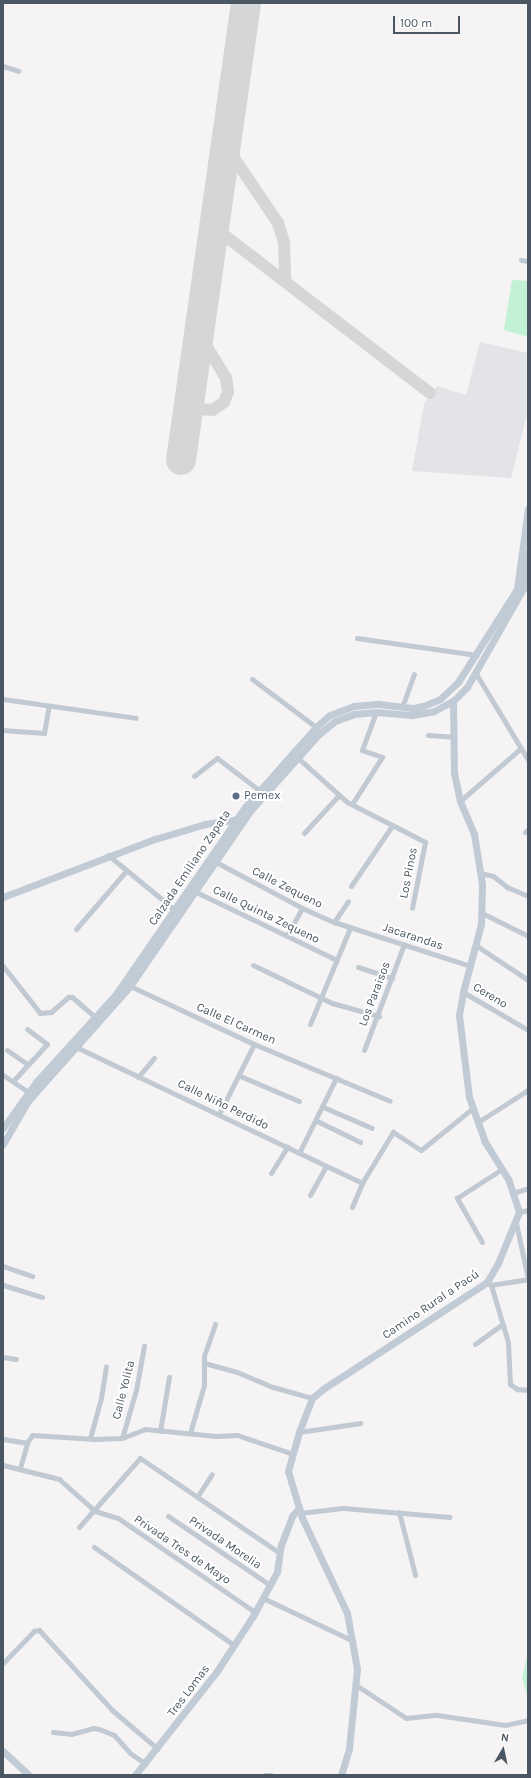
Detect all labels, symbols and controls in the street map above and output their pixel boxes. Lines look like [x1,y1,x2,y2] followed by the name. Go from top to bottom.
[395,8,462,34] scale bar
[400,16,432,30] text: 100 m
[244,789,280,803] place label: Pemex
[231,791,241,801] marker: Pemex
[146,807,234,929] street label: Calzada Emiliano Zapata
[397,846,421,900] street label: Los Pinos
[249,864,325,912] street label: Calle Zequeno
[210,883,322,947] street label: Calle Quinta Zequeno
[381,921,445,953] street label: Jacarandas
[356,960,394,1028] street label: Los Paraisos
[470,980,510,1012] street label: Cereno
[194,1000,278,1048] street label: Calle El Carmen
[175,1077,271,1133] street label: Calle Niño Perdido
[380,1267,482,1343] street label: Camino Rural a Pacú
[110,1359,138,1421] street label: Calle Yolita
[131,1512,233,1588] street label: Privada Tres de Mayo
[186,1513,264,1573] street label: Privada Morelia
[165,1662,213,1720] street label: Tres Lomas
[483,1730,523,1770] north arrow
[500,1731,510,1745] text: N

